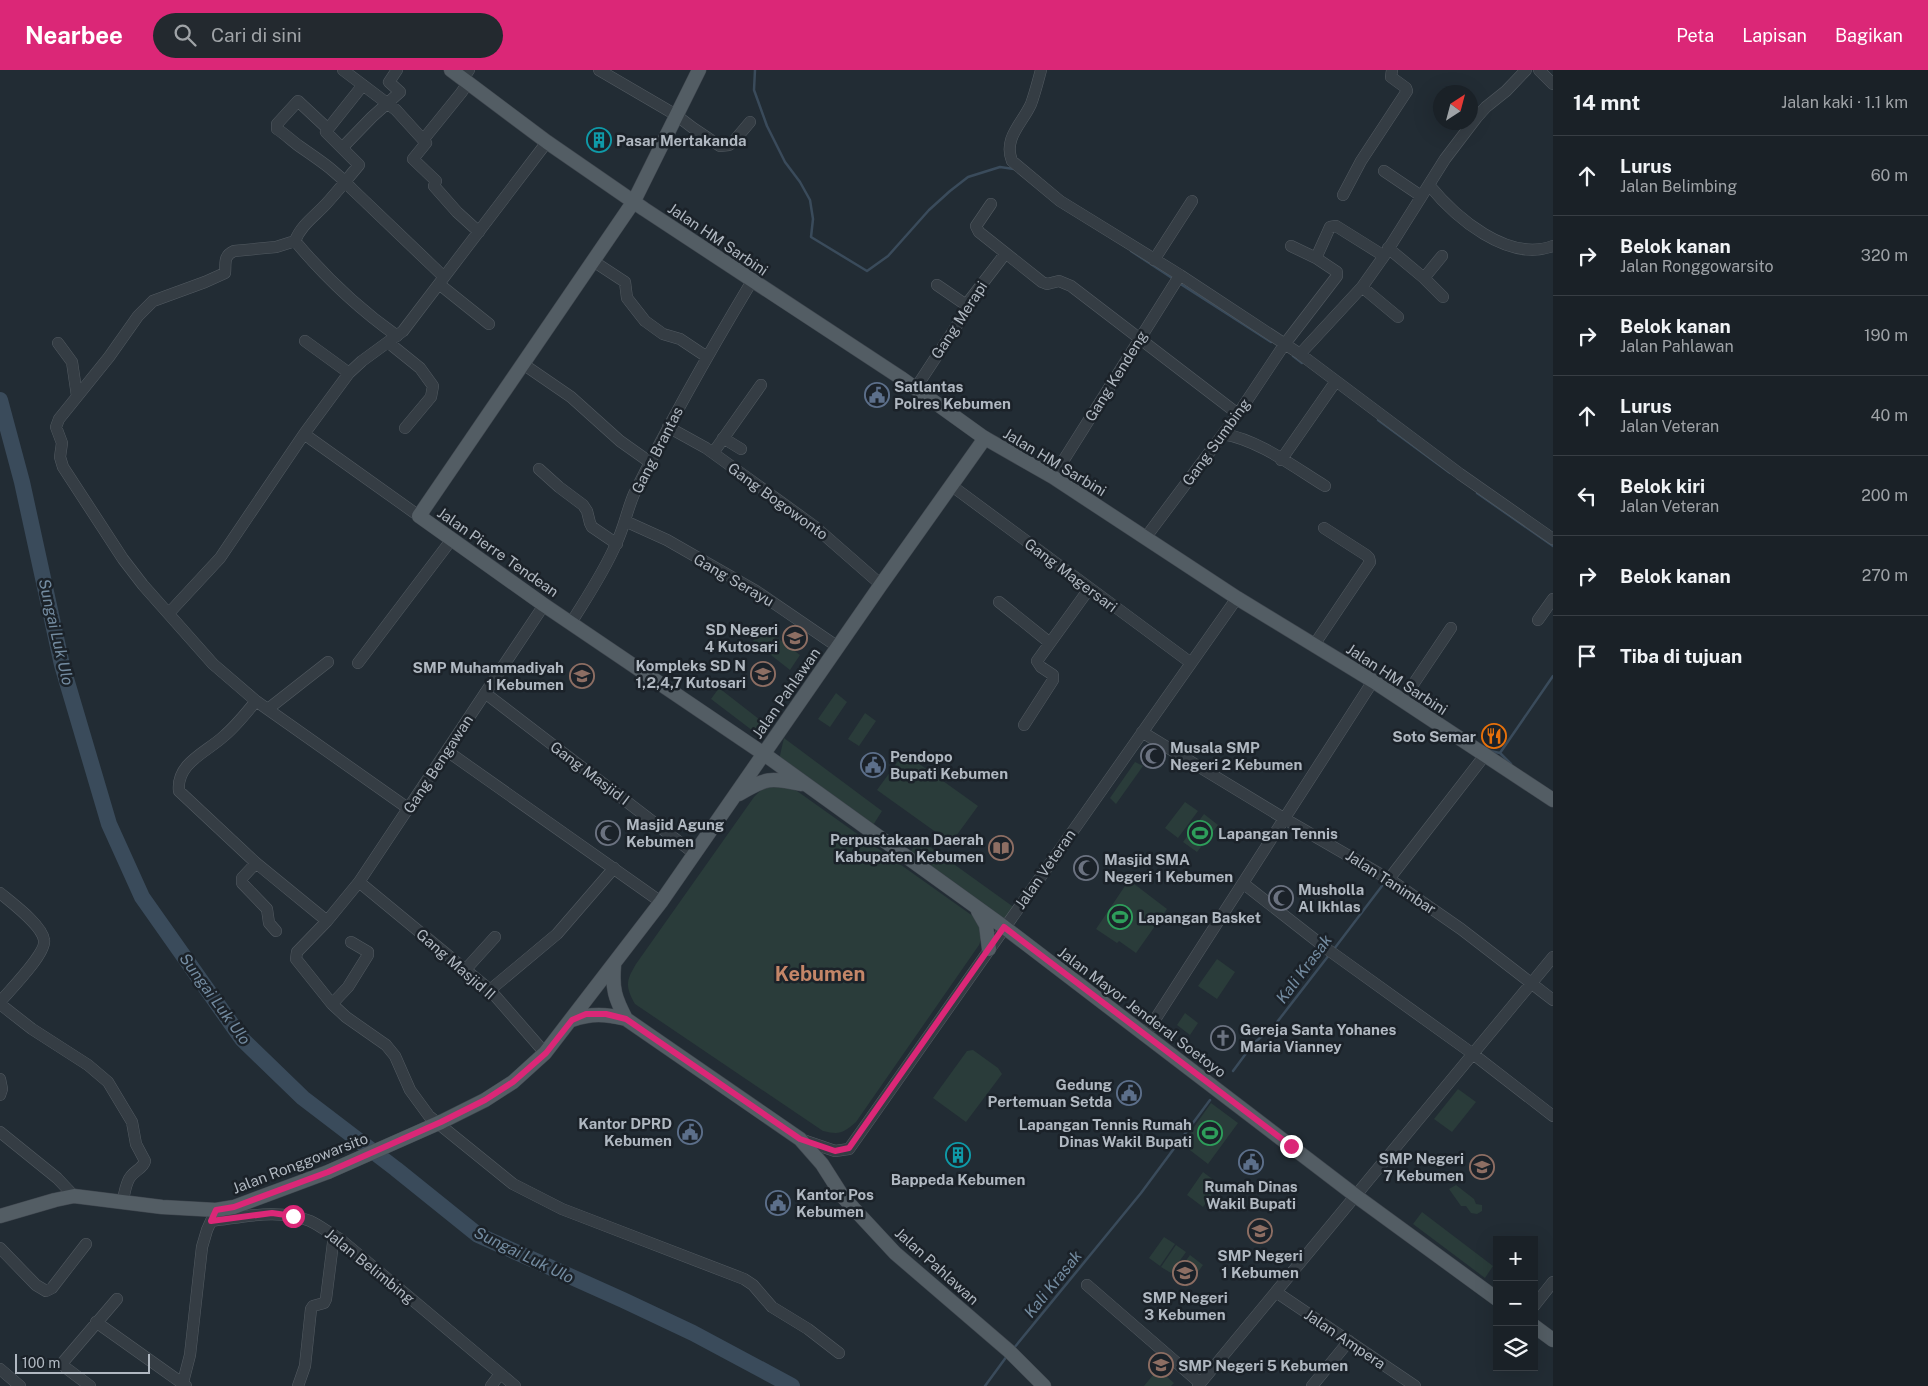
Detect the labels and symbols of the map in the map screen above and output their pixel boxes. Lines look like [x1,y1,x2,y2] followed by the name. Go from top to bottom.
[1433,85,1478,130] north arrow
[586,127,612,153] building icon: Pasar Mertakanda
[616,132,747,149] place label: Pasar Mertakanda
[665,199,771,279] street label: Jalan HM Sarbini
[928,278,990,362] street label: Gang Merapi
[1081,328,1151,424] street label: Gang Kendeng
[894,378,1011,412] place label: Satlantas Polres Kebumen
[864,382,890,408] public building icon: Satlantas Polres Kebumen
[1179,395,1253,489] street label: Gang Sumbing
[628,404,686,496] street label: Gang Brantas
[1001,425,1109,499] street label: Jalan HM Sarbini
[725,459,831,543] street label: Gang Bogowonto
[434,504,562,600] street label: Jalan Pierre Tendean
[1021,535,1121,615] street label: Gang Magersari
[691,550,777,610] street label: Gang Serayu
[35,577,78,687] water label: Sungai Luk Ulo
[704,621,778,655] place label: SD Negeri 4 Kutosari
[782,625,808,651] school or university icon: SD Negeri 4 Kutosari
[1343,640,1451,718] street label: Jalan HM Sarbini
[748,644,824,742] street label: Jalan Pahlawan
[636,657,746,691] place label: Kompleks SD N 1,2,4,7 Kutosari
[413,659,564,693] place label: SMP Muhammadiyah 1 Kebumen
[750,661,776,687] school or university icon: Kompleks SD N 1,2,4,7 Kutosari
[569,663,595,689] school or university icon: SMP Muhammadiyah 1 Kebumen
[400,712,476,816] street label: Gang Bengawan
[1481,723,1507,749] restaurant icon: Soto Semar
[1392,728,1476,745] place label: Soto Semar
[547,738,633,808] street label: Gang Masjid I
[1170,739,1302,773] place label: Musala SMP Negeri 2 Kebumen
[1140,743,1166,769] mosque icon: Musala SMP Negeri 2 Kebumen
[890,748,1008,782] place label: Pendopo Bupati Kebumen
[860,752,886,778] public building icon: Pendopo Bupati Kebumen
[626,816,725,850] place label: Masjid Agung Kebumen
[595,820,621,846] mosque icon: Masjid Agung Kebumen
[1187,820,1213,846] sports icon: Lapangan Tennis
[1218,825,1338,842] place label: Lapangan Tennis
[1011,826,1079,912] street label: Jalan Veteran
[830,831,984,865] place label: Perpustakaan Daerah Kabupaten Kebumen
[988,835,1014,861] library icon: Perpustakaan Daerah Kabupaten Kebumen
[1343,847,1439,918] street label: Jalan Tanimbar
[1104,851,1233,885] place label: Masjid SMA Negeri 1 Kebumen
[1073,855,1099,881] mosque icon: Masjid SMA Negeri 1 Kebumen
[1298,881,1364,915] place label: Musholla Al Ikhlas
[1268,885,1294,911] mosque icon: Musholla Al Ikhlas
[1107,904,1133,930] sports icon: Lapangan Basket
[1138,909,1261,926] place label: Lapangan Basket
[413,925,499,1003] street label: Gang Masjid II
[1272,931,1336,1007] water label: Kali Krasak
[1055,943,1229,1081] street label: Jalan Mayor Jenderal Soetoyo
[175,950,255,1049] water label: Sungai Luk Ulo
[775,962,865,986] district label: Kebumen
[1240,1021,1397,1055] place label: Gereja Santa Yohanes Maria Vianney
[1210,1025,1236,1051] church icon: Gereja Santa Yohanes Maria Vianney
[988,1076,1113,1110] place label: Gedung Pertemuan Setda
[1116,1080,1142,1106] public building icon: Gedung Pertemuan Setda
[578,1115,672,1149] place label: Kantor DPRD Kebumen
[1019,1116,1192,1150] place label: Lapangan Tennis Rumah Dinas Wakil Bupati
[677,1119,703,1145] public building icon: Kantor DPRD Kebumen
[1197,1120,1223,1146] sports icon: Lapangan Tennis Rumah Dinas Wakil Bupati
[230,1129,370,1197] street label: Jalan Ronggowarsito
[1280,1135,1303,1158] route end
[945,1142,971,1168] building icon: Bappeda Kebumen
[1238,1149,1264,1175] public building icon: Rumah Dinas Wakil Bupati
[1379,1150,1464,1184] place label: SMP Negeri 7 Kebumen
[1469,1154,1495,1180] school or university icon: SMP Negeri 7 Kebumen
[891,1171,1025,1188] place label: Bappeda Kebumen
[1204,1178,1298,1212] place label: Rumah Dinas Wakil Bupati
[796,1186,874,1220] place label: Kantor Pos Kebumen
[765,1190,791,1216] public building icon: Kantor Pos Kebumen
[282,1205,305,1228] route start
[1247,1218,1273,1244] school or university icon: SMP Negeri 1 Kebumen
[471,1223,577,1287] water label: Sungai Luk Ulo
[892,1224,982,1308] street label: Jalan Pahlawan
[322,1225,418,1307] street label: Jalan Belimbing
[1020,1246,1086,1321] water label: Kali Krasak
[1217,1247,1303,1281] place label: SMP Negeri 1 Kebumen
[1172,1260,1198,1286] school or university icon: SMP Negeri 3 Kebumen
[1142,1289,1228,1323] place label: SMP Negeri 3 Kebumen
[1301,1306,1389,1372] street label: Jalan Ampera
[15,1351,150,1374] scale bar
[1148,1352,1174,1378] school or university icon: SMP Negeri 5 Kebumen
[1178,1357,1348,1374] place label: SMP Negeri 5 Kebumen

